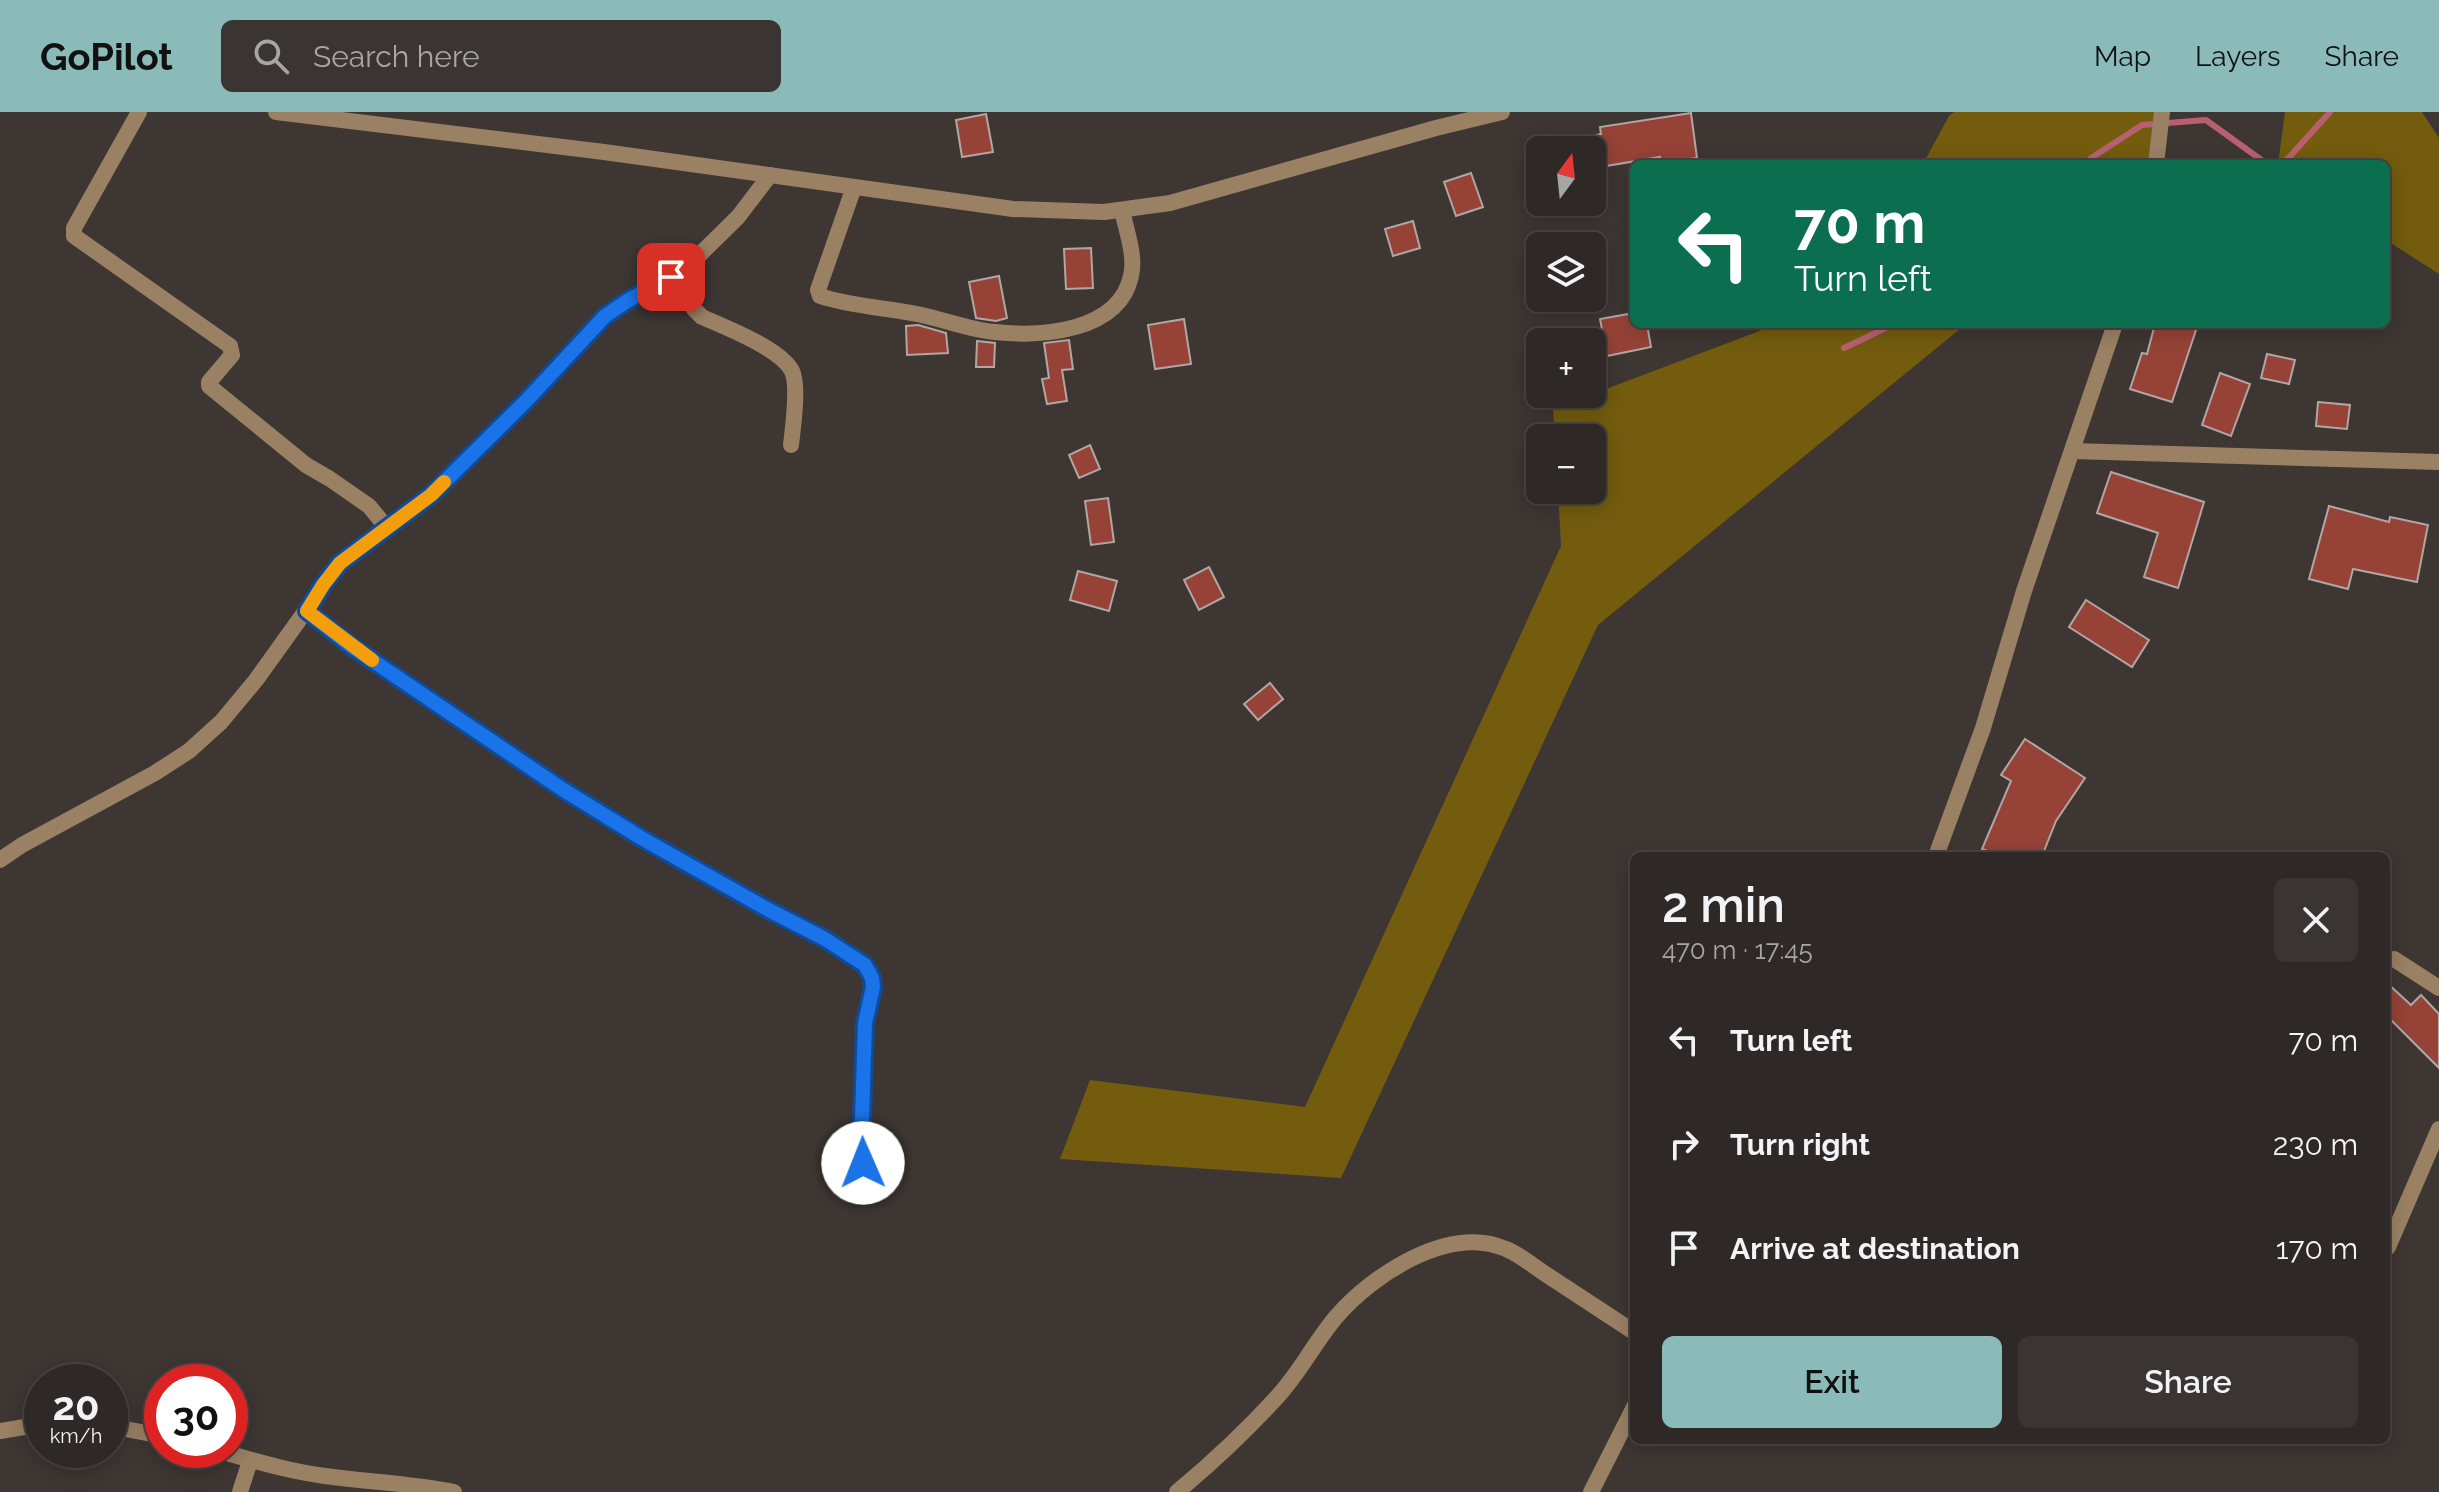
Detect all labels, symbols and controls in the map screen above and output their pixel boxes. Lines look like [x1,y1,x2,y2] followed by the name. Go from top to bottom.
[221,20,781,92] search box
[40,34,173,79] text: GoPilot
[249,34,293,78] icon: search
[313,39,480,74] text: Search here
[2094,40,2151,73] text: Map
[2195,40,2281,73] text: Layers
[2325,40,2399,73] text: Share
[1526,136,1606,216] north arrow
[1526,136,1606,504] map controls
[1794,190,1925,256] text: 70 m
[1662,192,1766,296] icon: left
[1526,232,1606,312] button: layers
[637,243,705,311] pin
[649,255,693,299] icon: arrive
[1794,257,1932,299] text: Turn left
[1526,328,1606,408] button: +
[1526,424,1606,504] button: −
[1662,877,1785,933] text: 2 min
[2274,878,2358,962] button: close
[1662,935,1813,965] text: 470 m · 17:45
[1662,1018,1706,1062] icon: left
[1730,1023,1852,1058] text: Turn left
[2288,1023,2358,1058] text: 70 m
[821,1121,905,1205] position arrow
[1662,1122,1706,1166] icon: right
[1730,1127,1870,1162] text: Turn right
[2273,1127,2358,1162] text: 230 m
[1662,1226,1706,1270] icon: arrive
[1730,1231,2020,1266] text: Arrive at destination
[2276,1231,2358,1266] text: 170 m
[1662,1336,2002,1428] button: Exit
[2018,1336,2358,1428] button: Share
[144,1364,248,1468] speed limit sign: 30
[52,1382,100,1429] text: 20
[50,1424,102,1448] text: km/h

